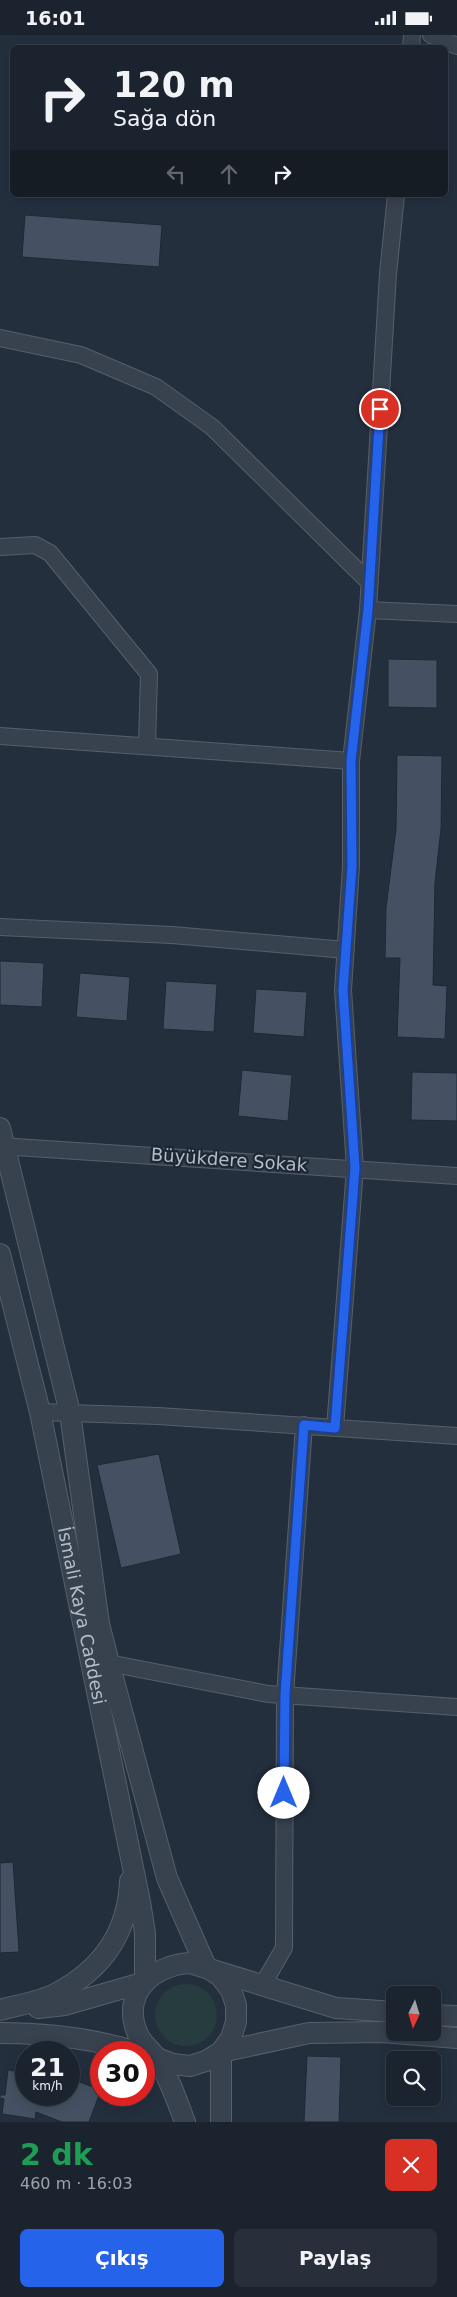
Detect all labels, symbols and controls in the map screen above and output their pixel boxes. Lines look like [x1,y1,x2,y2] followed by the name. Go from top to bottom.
[25,7,85,29] text: 16:01
[30,65,95,130] icon: right
[113,65,235,105] text: 120 m
[113,106,216,131] text: Sağa dön
[162,160,190,188] icon: left
[215,160,243,188] icon: ahead
[268,160,296,188] icon: right
[359,388,401,430] pin
[366,395,394,423] icon: arrive
[150,1144,308,1175] street label: Büyükdere Sokak
[54,1525,110,1706] street label: İsmali Kaya Caddesi
[257,1766,309,1818] position arrow
[386,1986,441,2041] north arrow
[386,1986,441,2106] map controls
[90,2041,155,2106] speed limit sign: 30
[386,2051,441,2106] button: search
[30,2053,65,2082] text: 21
[32,2079,63,2093] text: km/h
[20,2137,93,2172] text: 2 dk
[385,2139,437,2191] button: close
[20,2174,133,2193] text: 460 m · 16:03
[20,2229,224,2287] button: Çıkış
[234,2229,437,2287] button: Paylaş

